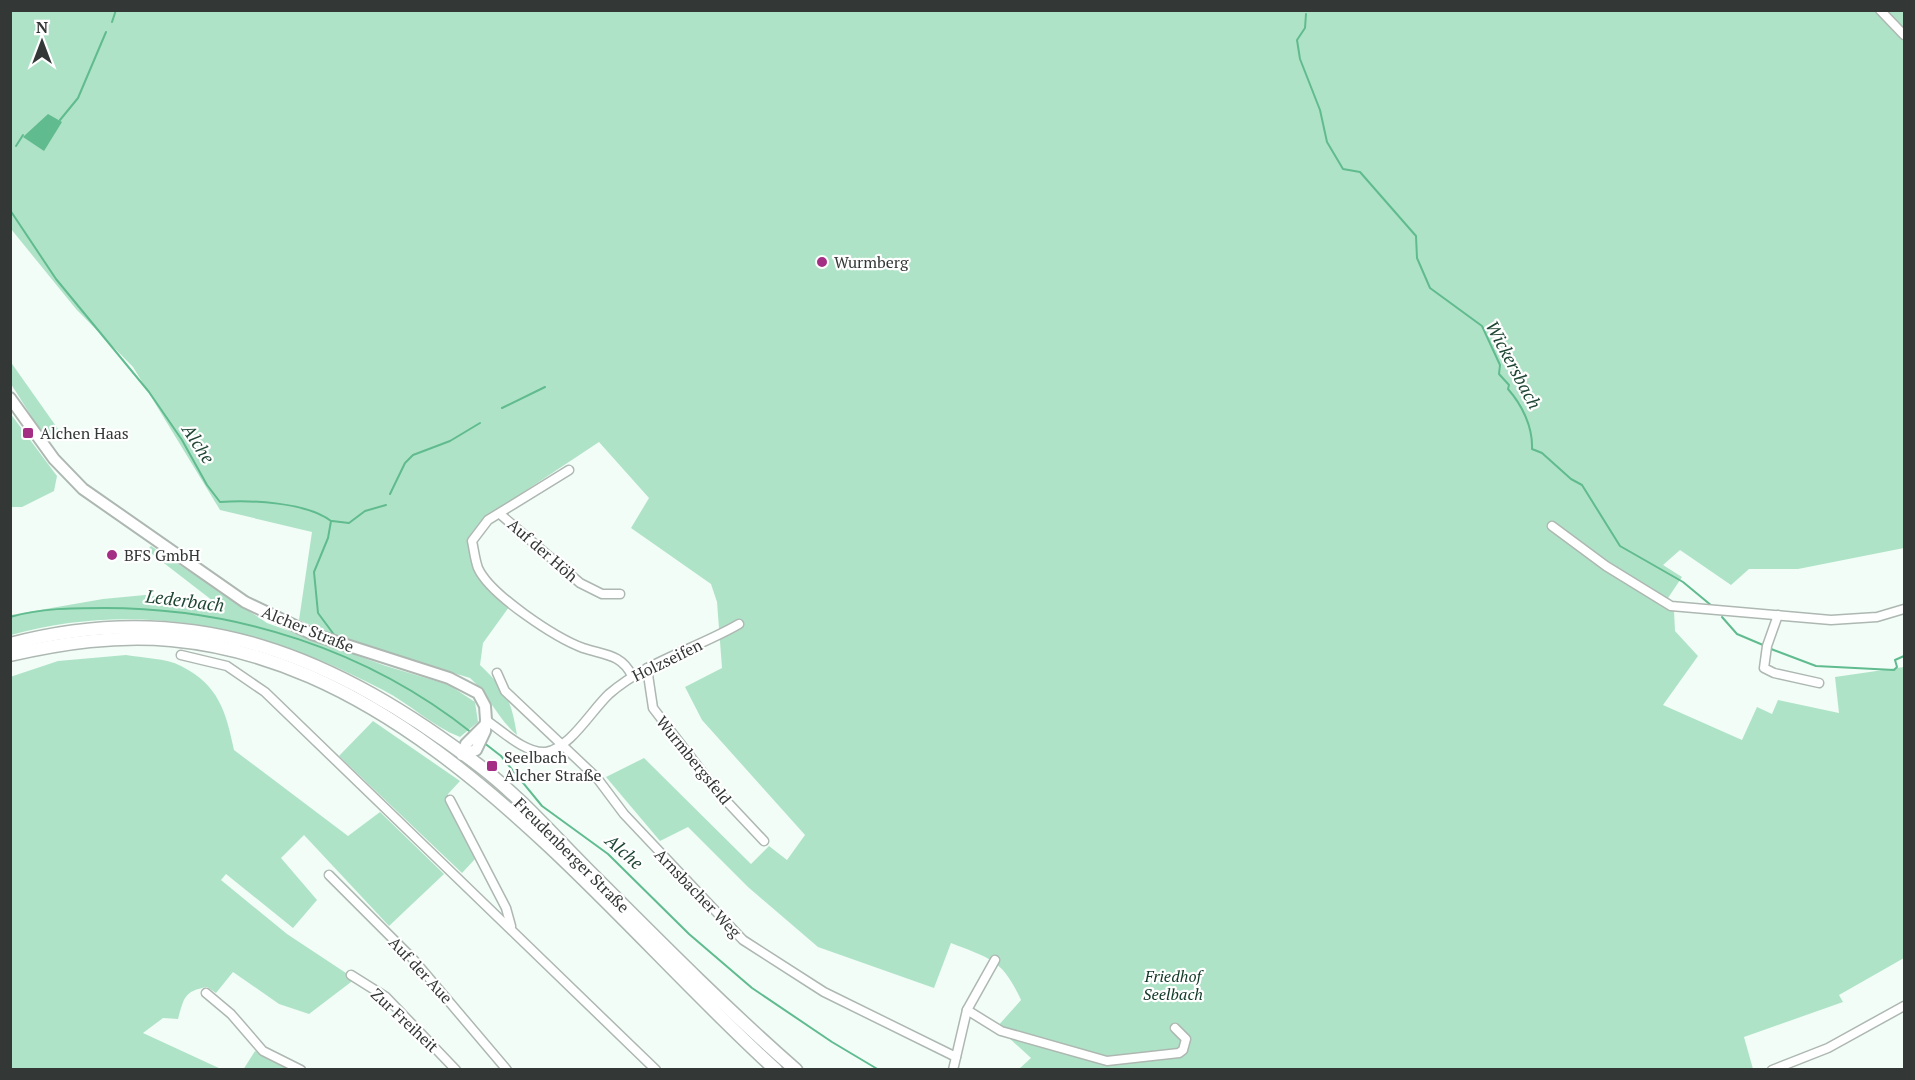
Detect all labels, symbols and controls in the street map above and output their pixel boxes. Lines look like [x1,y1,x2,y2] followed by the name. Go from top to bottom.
[12,12,72,72] north arrow
[36,16,48,38] text: N
[834,251,909,273] place label: Wurmberg
[815,255,829,269] marker: Wurmberg
[1481,316,1547,413] water label: Wickersbach
[177,418,221,468] water label: Alche
[40,422,129,444] place label: Alchen Haas
[21,426,35,440] marker: Alchen Haas
[503,513,583,587] street label: Auf der Höh
[124,544,201,566] place label: BFS GmbH
[105,548,119,562] marker: BFS GmbH
[143,583,226,617] water label: Lederbach
[259,601,357,657] street label: Alcher Straße
[628,633,706,686] street label: Holzseifen
[651,711,737,809] street label: Wurmbergsfeld
[504,746,602,786] place label: Seelbach Alcher Straße
[485,759,499,773] marker: Seelbach Alcher Straße
[509,792,635,918] street label: Freudenberger Straße
[600,827,649,874] water label: Alche
[650,844,746,943] street label: Arnsbacher Weg
[384,932,458,1008] street label: Auf der Aue
[1143,965,1205,1005] park label: Friedhof Seelbach
[366,983,444,1057] street label: Zur Freiheit

